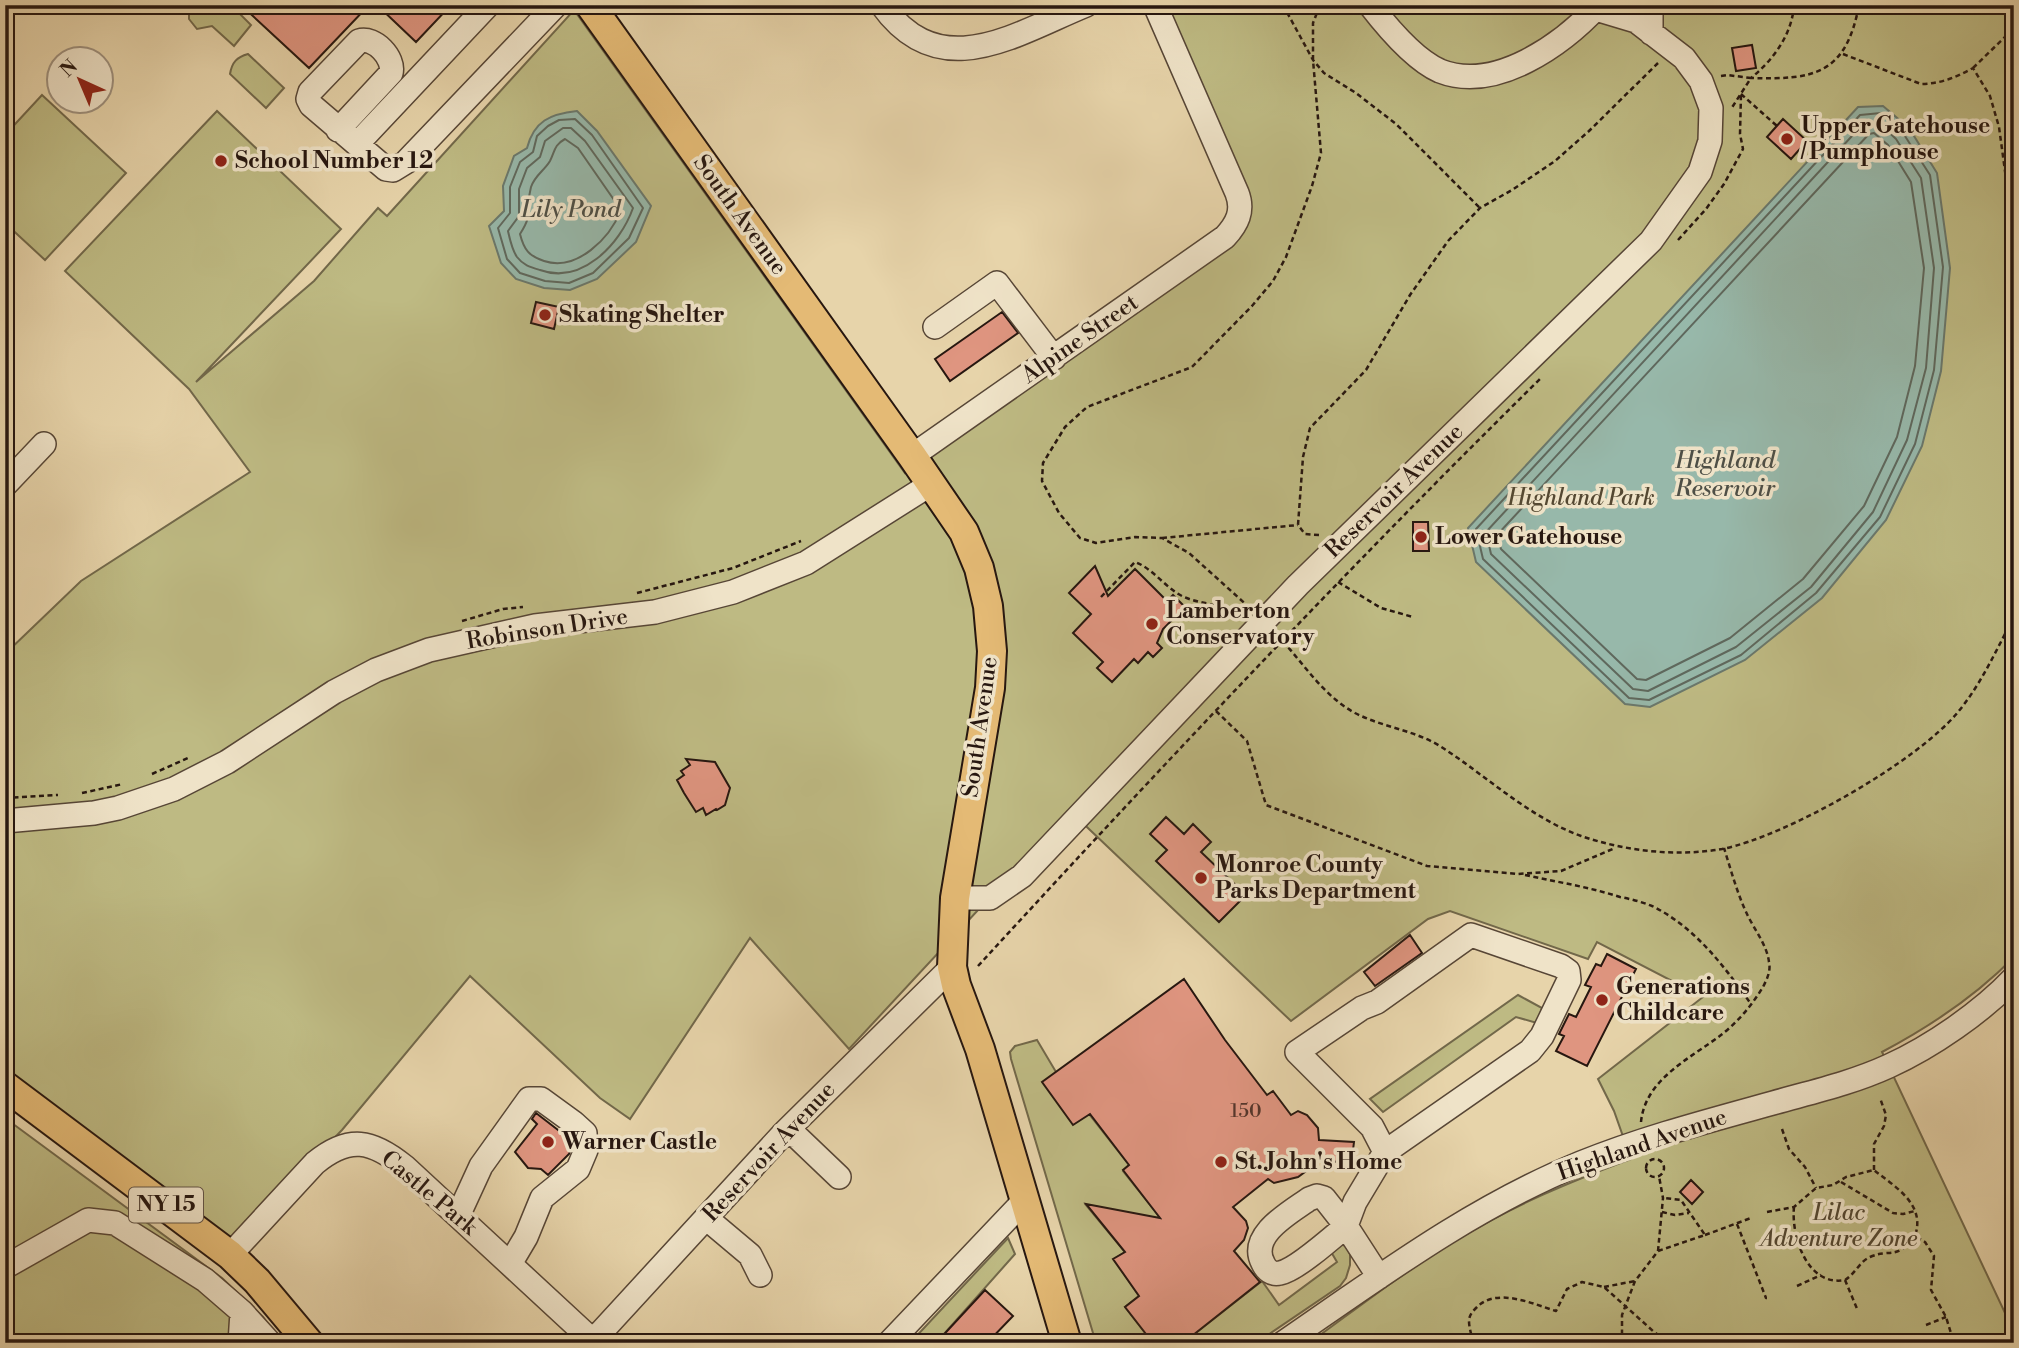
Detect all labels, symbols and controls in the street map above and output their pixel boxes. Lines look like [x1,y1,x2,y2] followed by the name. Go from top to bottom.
[46,46,116,116] north arrow
[55,55,83,82] text: N
[1800,112,1990,166] place label: Upper Gatehouse / Pumphouse
[1779,131,1795,147] marker: Upper Gatehouse / Pumphouse
[235,147,433,175] place label: School Number 12
[687,149,793,281] street label: South Avenue
[213,153,229,169] marker: School Number 12
[520,195,622,225] water label: Lily Pond
[1015,289,1144,390] street label: Alpine Street
[559,301,725,329] place label: Skating Shelter
[537,307,553,323] marker: Skating Shelter
[1319,418,1469,564] street label: Reservoir Avenue
[1674,446,1777,504] water label: Highland Reservoir
[1506,484,1655,512] park label: Highland Park
[1435,523,1622,551] place label: Lower Gatehouse
[1413,529,1429,545] marker: Lower Gatehouse
[1166,597,1315,651] place label: Lamberton Conservatory
[464,602,630,656] street label: Robinson Drive
[1144,616,1160,632] marker: Lamberton Conservatory
[956,655,1004,799] street label: South Avenue
[1215,851,1416,905] place label: Monroe County Parks Department
[1193,870,1209,886] marker: Monroe County Parks Department
[1616,973,1750,1027] place label: Generations Childcare
[1594,992,1610,1008] marker: Generations Childcare
[697,1076,841,1228] street label: Reservoir Avenue
[1230,1099,1262,1123] house number: 150
[1554,1103,1730,1187] street label: Highland Avenue
[561,1128,717,1156] place label: Warner Castle
[540,1134,556,1150] marker: Warner Castle
[375,1145,484,1242] street label: Castle Park
[1235,1148,1402,1176] place label: St. John's Home
[1213,1154,1229,1170] marker: St. John's Home
[129,1188,203,1222] road number: NY 15
[1757,1199,1918,1253] park label: Lilac Adventure Zone

